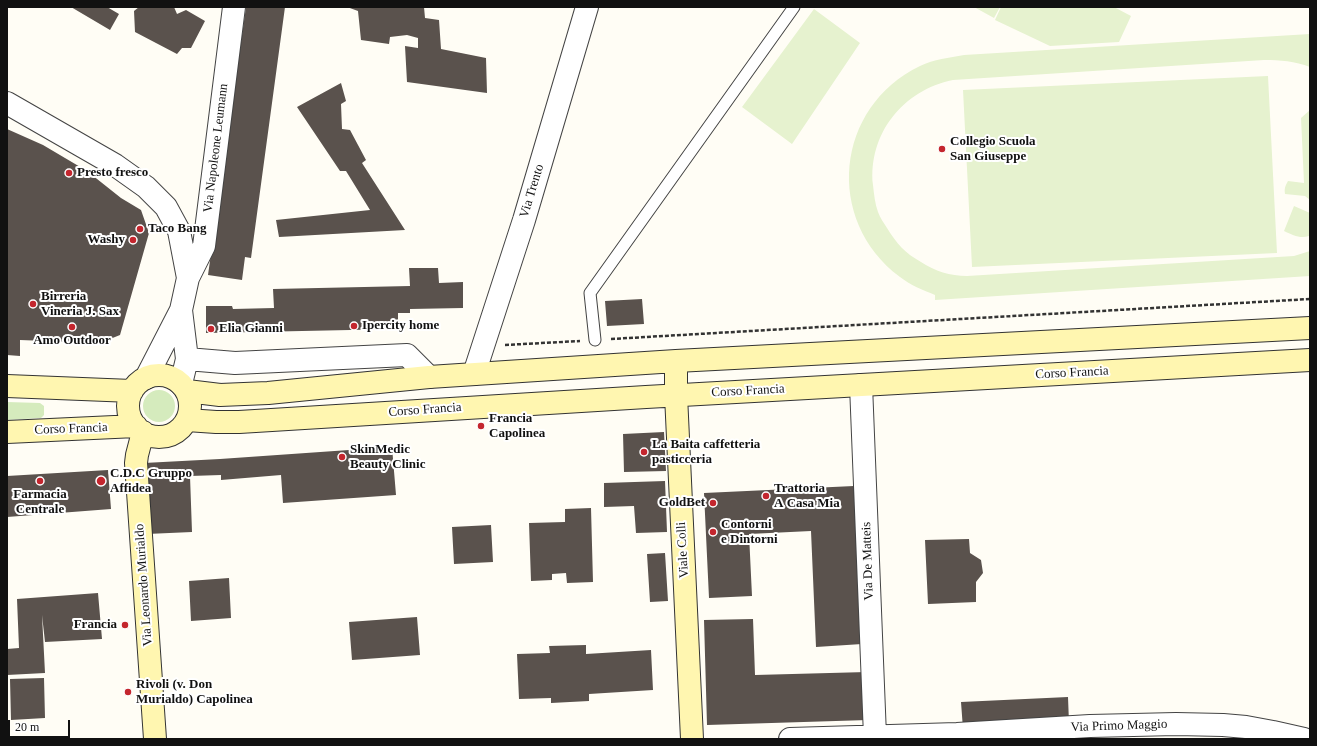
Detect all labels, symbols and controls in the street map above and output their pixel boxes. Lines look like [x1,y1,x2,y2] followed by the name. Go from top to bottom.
[200,83,232,213] street label: Via Napoleone Leumann
[950,134,1036,165] place label: Collegio Scuola San Giuseppe
[937,144,947,154] marker: Collegio Scuola San Giuseppe
[516,162,548,220] street label: Via Trento
[77,165,148,181] place label: Presto fresco
[64,168,74,178] marker: Presto fresco
[148,221,206,237] place label: Taco Bang
[135,224,145,234] marker: Taco Bang
[87,232,125,248] place label: Washy
[128,235,138,245] marker: Washy
[41,289,119,320] place label: Birreria Vineria J. Sax
[28,299,38,309] marker: Birreria Vineria J. Sax
[362,318,439,334] place label: Ipercity home
[219,321,283,337] place label: Elia Gianni
[349,321,359,331] marker: Ipercity home
[67,322,77,332] marker: Amo Outdoor
[206,324,216,334] marker: Elia Gianni
[33,333,111,349] place label: Amo Outdoor
[1035,363,1109,383] street label: Corso Francia
[711,381,785,401] street label: Corso Francia
[388,400,462,420] street label: Corso Francia
[489,411,545,442] place label: Francia Capolinea
[34,420,108,438] street label: Corso Francia
[476,421,486,431] marker: Francia Capolinea
[652,437,760,468] place label: La Baita caffetteria pasticceria
[350,442,425,473] place label: SkinMedic Beauty Clinic
[639,447,649,457] marker: La Baita caffetteria pasticceria
[337,452,347,462] marker: SkinMedic Beauty Clinic
[110,466,192,497] place label: C.D.C Gruppo Affidea
[95,475,107,487] marker: C.D.C Gruppo Affidea
[35,476,45,486] marker: Farmacia Centrale
[774,481,840,512] place label: Trattoria A Casa Mia
[13,487,67,518] place label: Farmacia Centrale
[761,491,771,501] marker: Trattoria A Casa Mia
[659,495,705,511] place label: GoldBet
[708,498,718,508] marker: GoldBet
[721,517,778,548] place label: Contorni e Dintorni
[674,521,692,579] street label: Viale Colli
[859,521,877,601] street label: Via De Matteis
[132,523,156,647] street label: Via Leonardo Murialdo
[708,527,718,537] marker: Contorni e Dintorni
[74,617,117,633] place label: Francia
[120,620,130,630] marker: Francia
[136,677,253,708] place label: Rivoli (v. Don Murialdo) Capolinea
[123,687,133,697] marker: Rivoli (v. Don Murialdo) Capolinea
[10,712,72,738] scale bar
[1070,717,1168,735] street label: Via Primo Maggio
[15,720,39,734] text: 20 m

